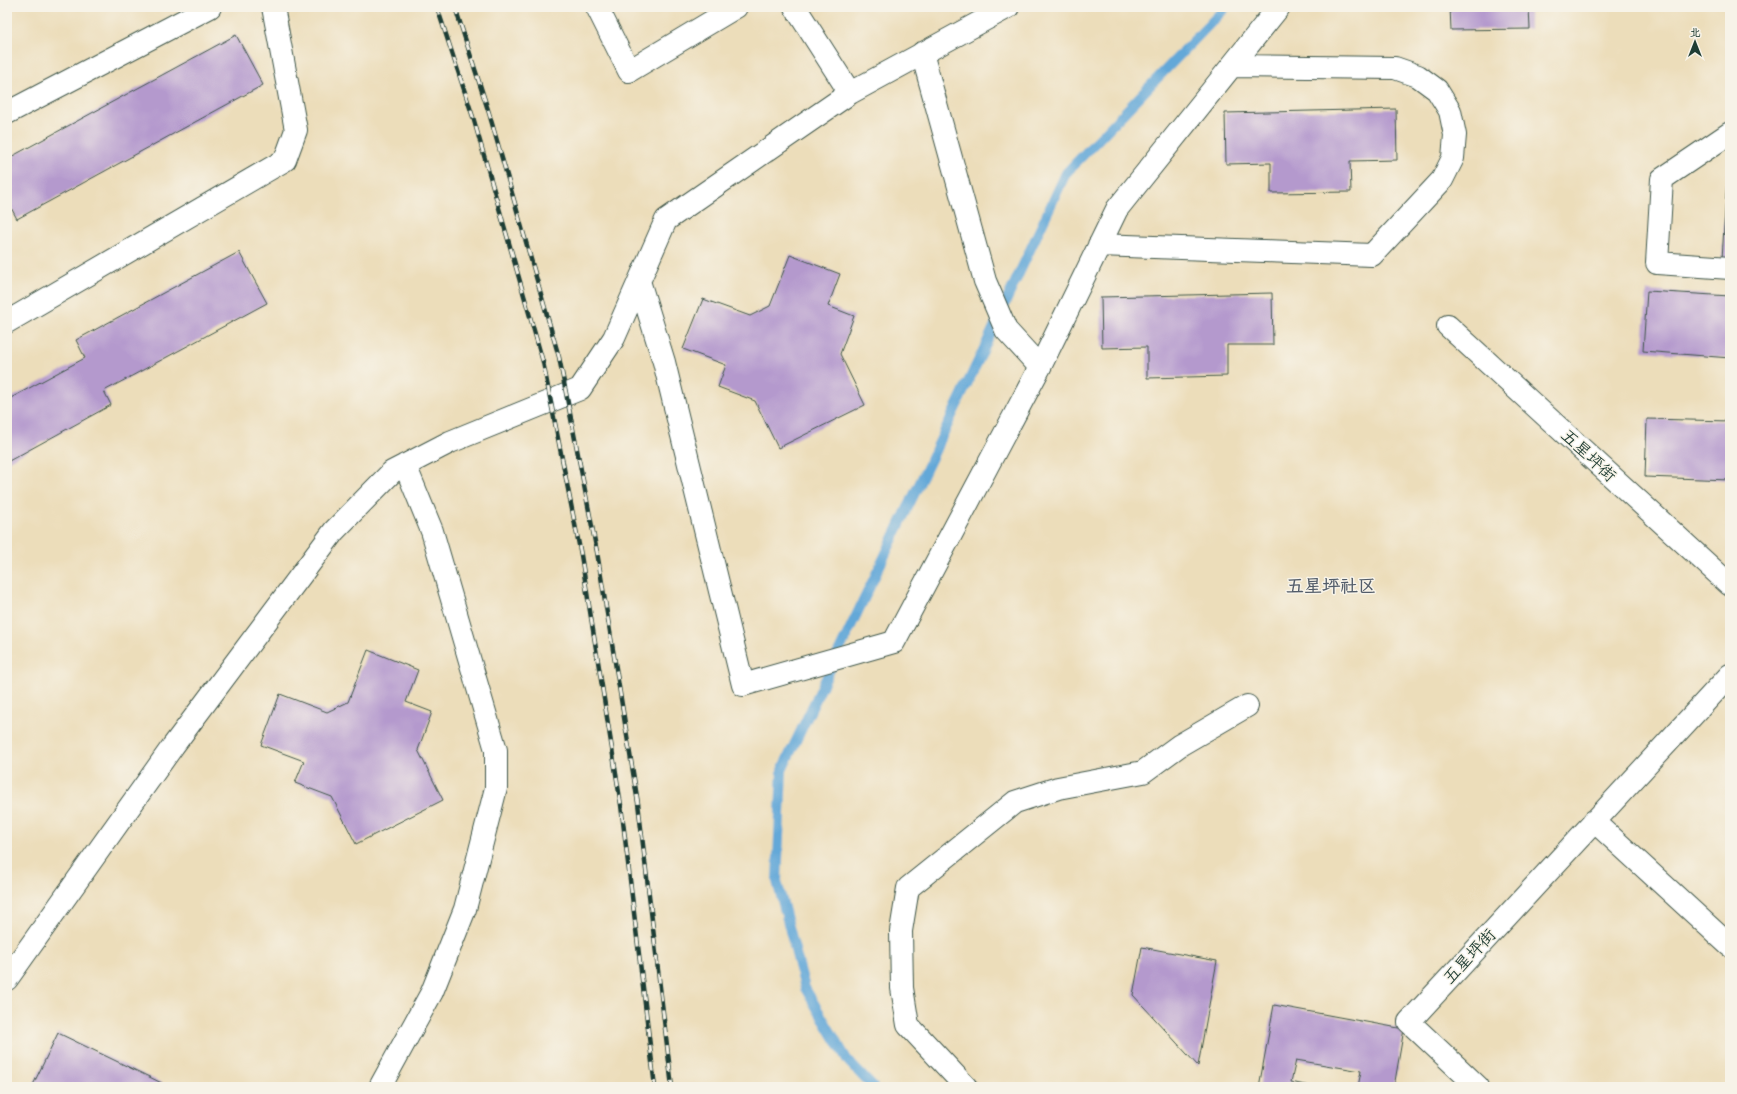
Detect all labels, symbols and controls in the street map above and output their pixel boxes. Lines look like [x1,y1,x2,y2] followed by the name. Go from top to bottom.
[1675,22,1715,62] north arrow
[1690,25,1701,41] text: 北
[1555,424,1621,488] street label: 五星坪街
[1286,575,1376,601] district label: 五星坪社区
[1438,924,1502,990] street label: 五星坪街

